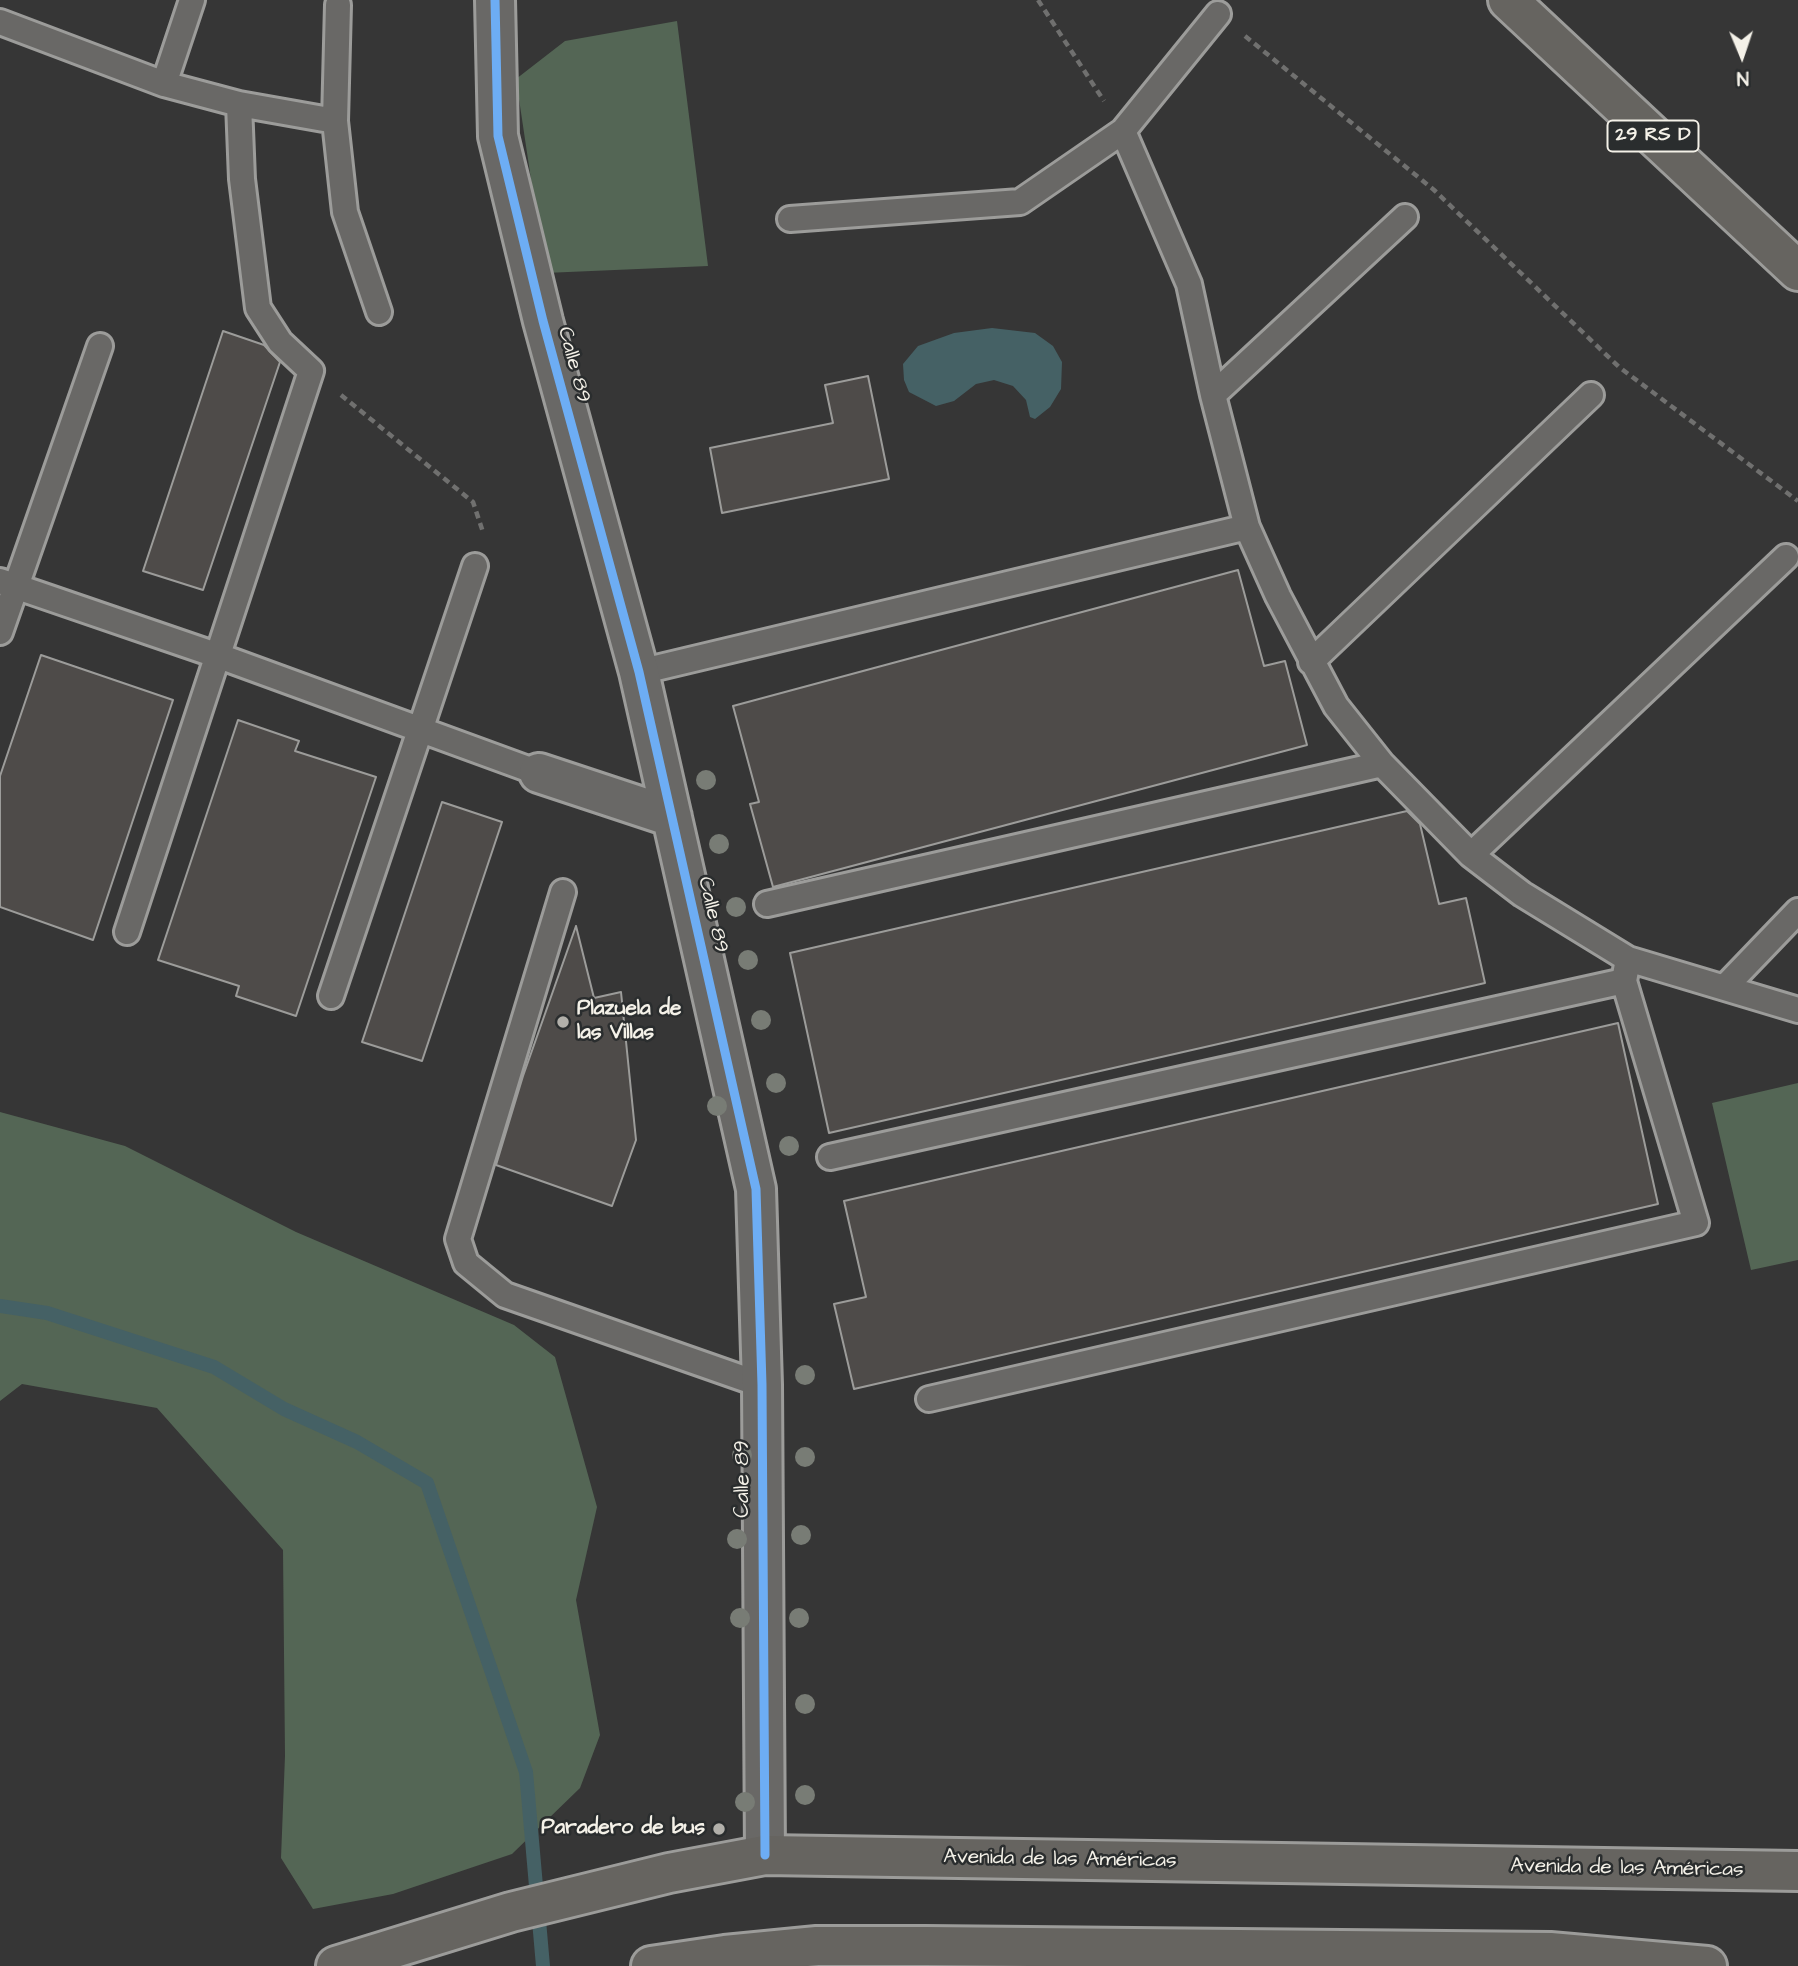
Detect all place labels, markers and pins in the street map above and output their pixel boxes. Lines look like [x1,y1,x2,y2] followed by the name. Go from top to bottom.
[577,997,681,1047] place label: Plazuela de las Villas
[555,1014,571,1030] marker: Plazuela de las Villas
[541,1816,705,1842] place label: Paradero de bus
[711,1821,727,1837] marker: Paradero de bus

